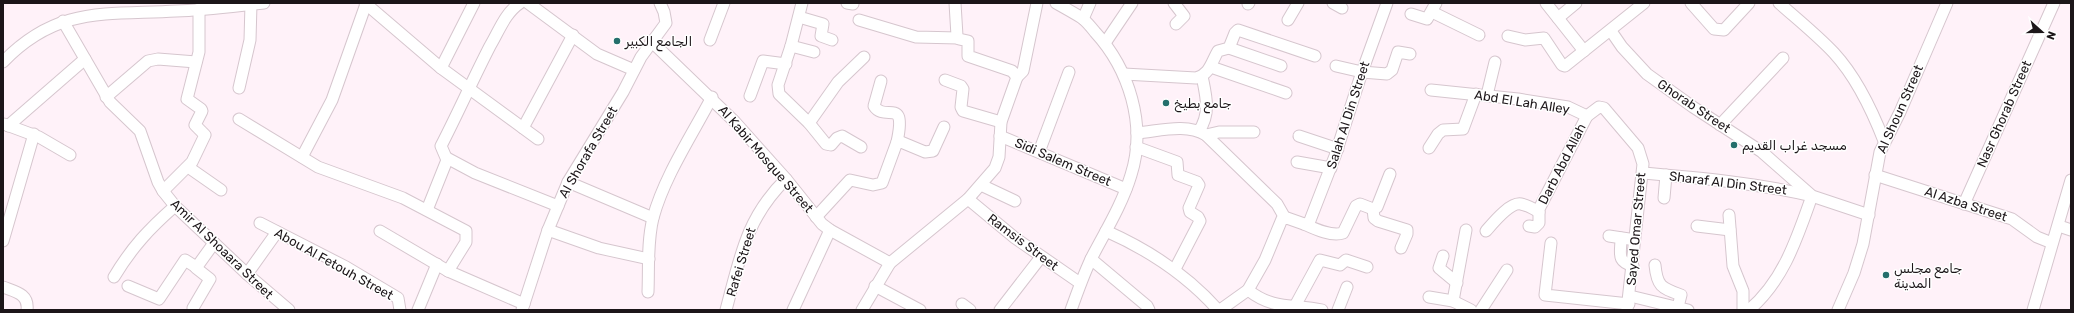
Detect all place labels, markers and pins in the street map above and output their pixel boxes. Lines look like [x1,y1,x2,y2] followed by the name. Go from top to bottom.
[624,34,692,52] place label: الجامع الكبير
[612,36,622,46] marker: الجامع الكبير
[1174,96,1231,114] place label: جامع بطيخ
[1161,98,1171,108] marker: جامع بطيخ
[1742,138,1847,154] place label: مسجد غراب القديم
[1729,140,1739,150] marker: مسجد غراب القديم
[1894,261,1962,291] place label: جامع مجلس المدينة
[1881,270,1891,280] marker: جامع مجلس المدينة

